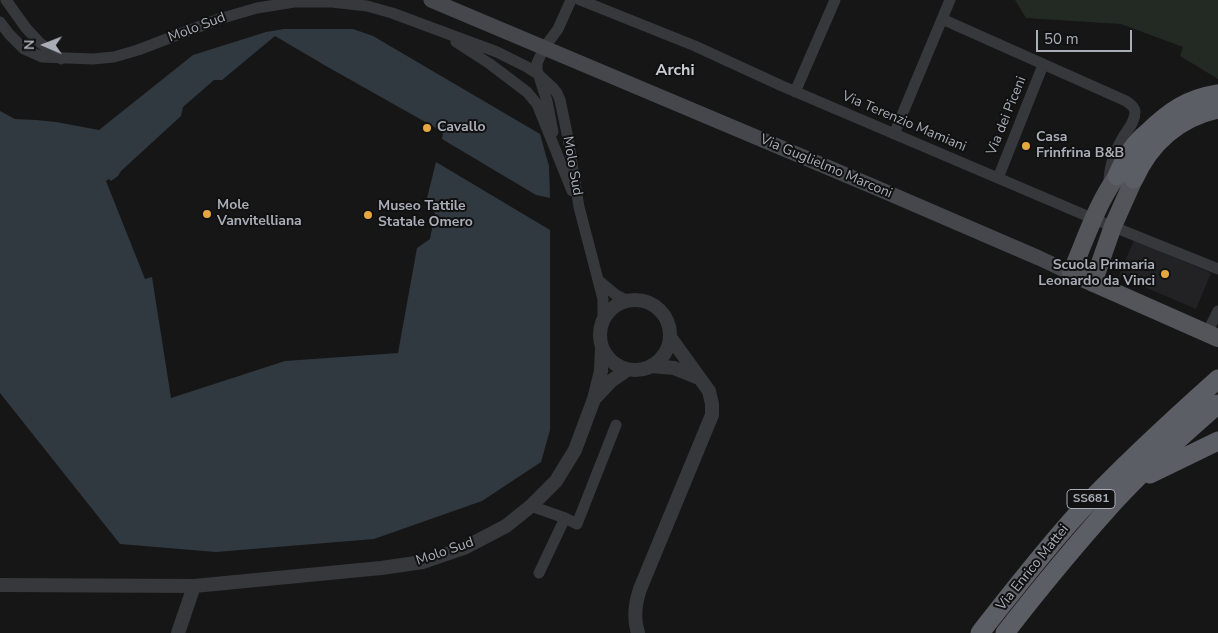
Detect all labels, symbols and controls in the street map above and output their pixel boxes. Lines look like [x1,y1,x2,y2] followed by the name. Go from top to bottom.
[166,9,228,47] street label: Molo Sud
[20,20,70,70] north arrow
[1038,20,1134,52] scale bar
[1044,29,1079,49] text: 50 m
[20,39,39,50] text: N
[655,61,695,81] district label: Archi
[984,74,1030,158] street label: Via dei Piceni
[839,88,969,156] street label: Via Terenzio Mamiani
[437,120,486,136] place label: Cavallo
[421,122,433,134] marker: Cavallo
[1036,130,1124,162] place label: Casa Frinfrina B&B
[757,132,895,202] street label: Via Guglielmo Marconi
[559,135,585,197] street label: Molo Sud
[1020,140,1032,152] marker: Casa Frinfrina B&B
[217,198,302,230] place label: Mole Vanvitelliana
[378,199,473,232] place label: Museo Tattile Statale Omero
[201,208,213,220] marker: Mole Vanvitelliana
[362,209,374,221] marker: Museo Tattile Statale Omero
[1038,258,1155,290] place label: Scuola Primaria Leonardo da Vinci
[1159,268,1171,280] marker: Scuola Primaria Leonardo da Vinci
[1067,489,1115,508] road number: SS681
[993,522,1073,614] street label: Via Enrico Mattei
[414,534,476,570] street label: Molo Sud

